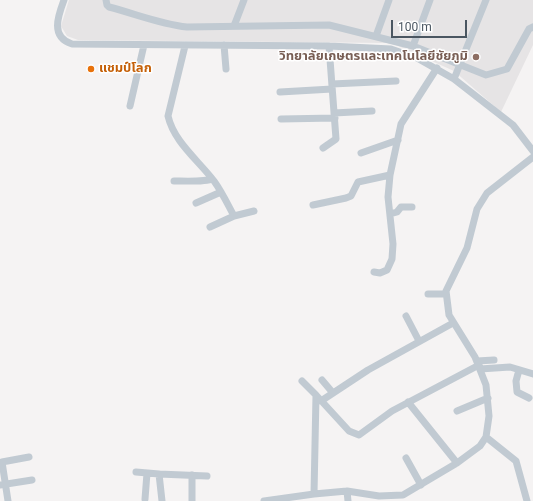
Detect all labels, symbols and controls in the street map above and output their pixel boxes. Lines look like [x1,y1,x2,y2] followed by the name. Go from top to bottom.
[393,12,469,38] scale bar
[398,20,432,34] text: 100 m
[279,49,468,65] place label: วิทยาลัยเกษตรและเทคโนโลยีชัยภูมิ
[471,52,481,62] marker: วิทยาลัยเกษตรและเทคโนโลยีชัยภูมิ
[99,61,152,77] place label: แชมป์โลก
[86,64,96,74] marker: แชมป์โลก

